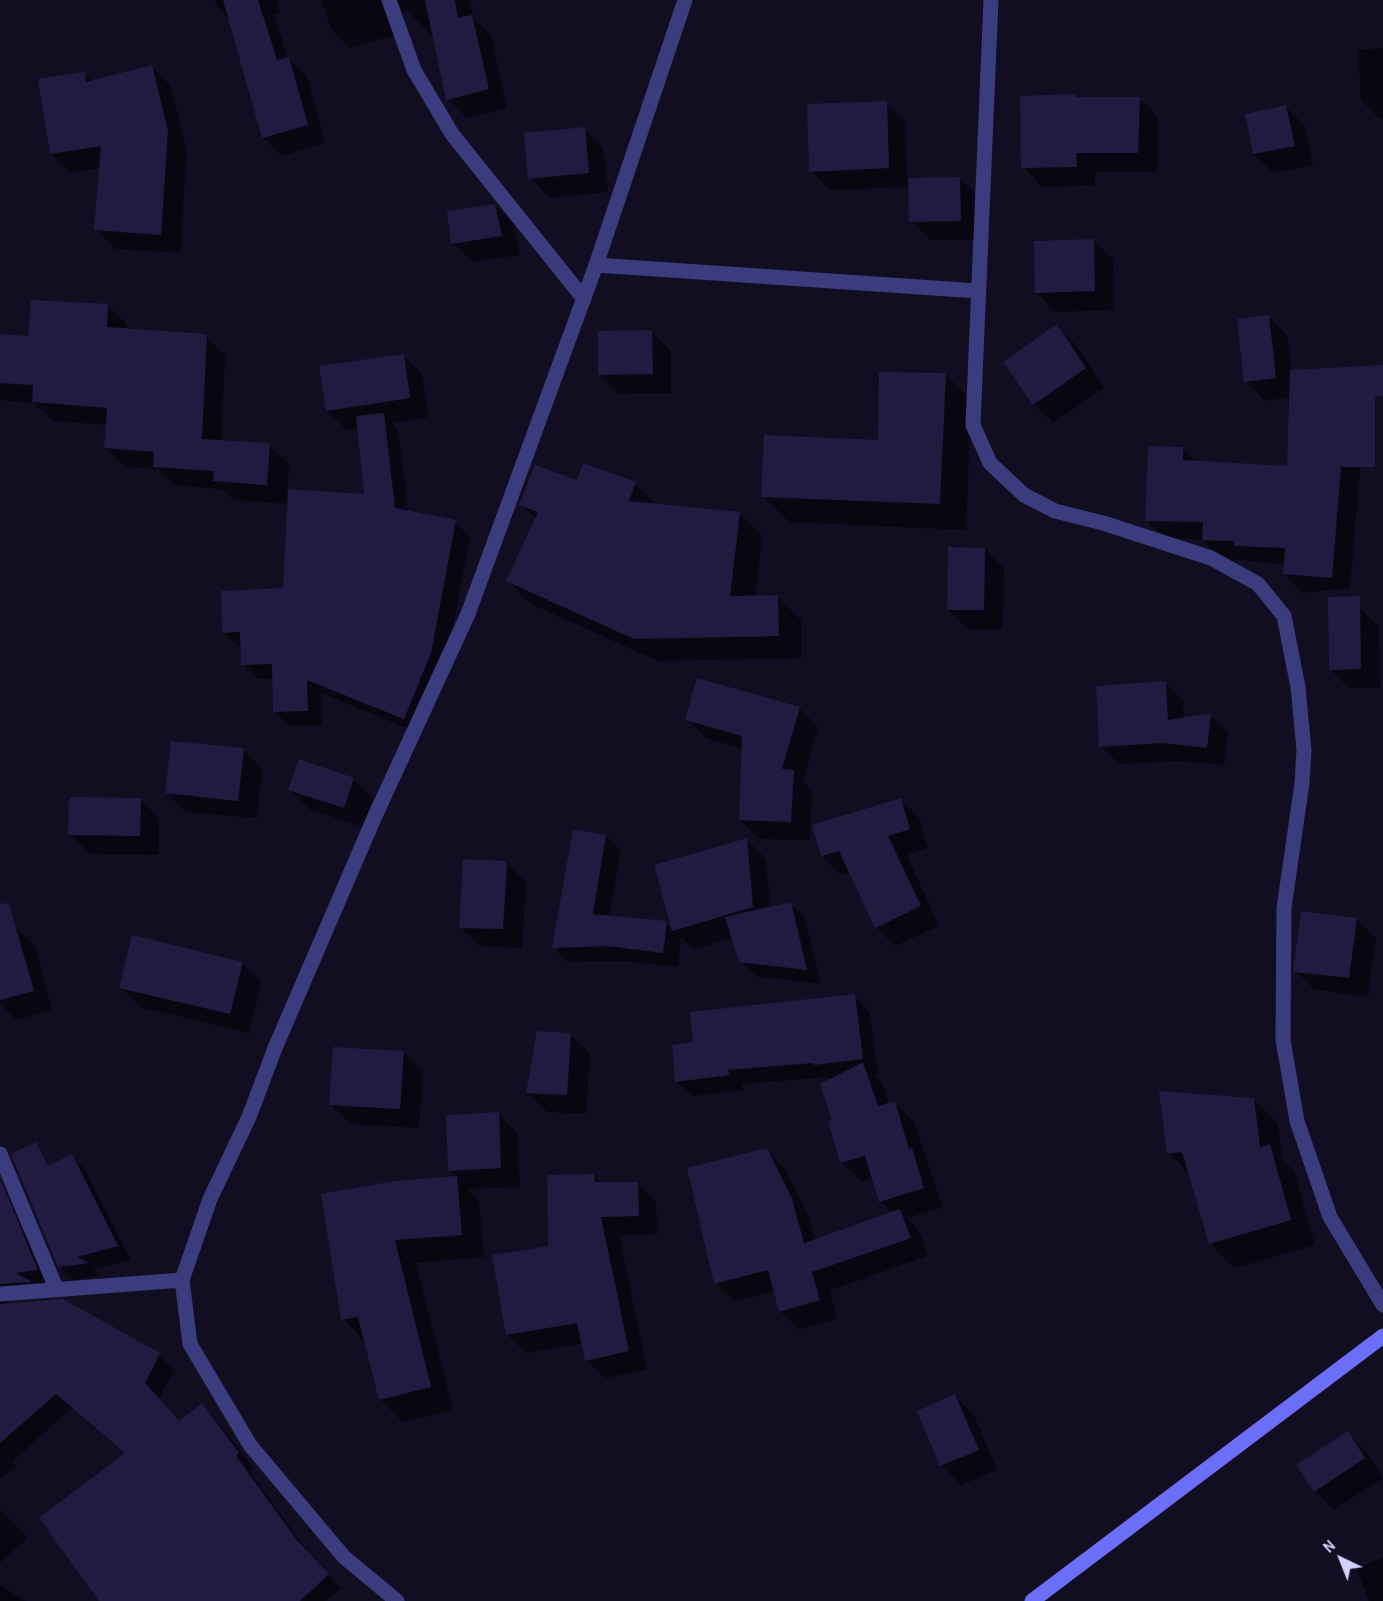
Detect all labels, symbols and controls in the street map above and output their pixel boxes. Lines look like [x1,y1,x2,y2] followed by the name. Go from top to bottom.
[1311,1529,1371,1589] north arrow
[1318,1535,1340,1557] text: N

